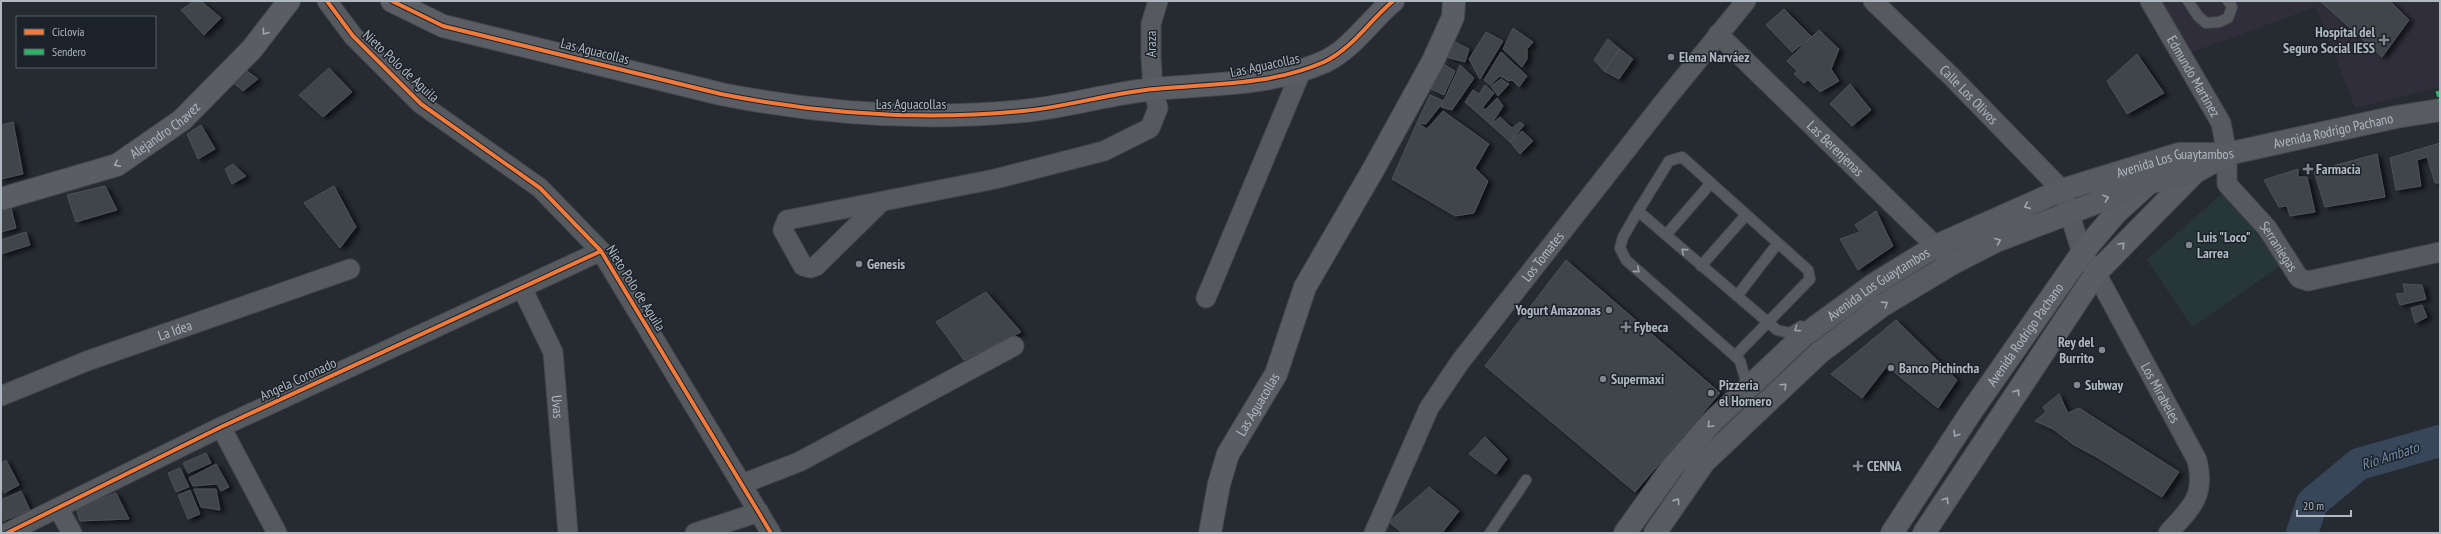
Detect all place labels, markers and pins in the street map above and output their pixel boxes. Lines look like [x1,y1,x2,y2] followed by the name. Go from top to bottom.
[2283,23,2376,57] place label: Hospital del Seguro Social IESS
[2378,34,2390,46] marker: Hospital del Seguro Social IESS
[1679,48,1750,66] place label: Elena Narváez
[1666,52,1676,62] marker: Elena Narváez
[2316,160,2361,178] place label: Farmacia
[2303,164,2313,174] marker: Farmacia
[2197,228,2251,262] place label: Luis "Loco" Larrea
[2184,240,2194,250] marker: Luis "Loco" Larrea
[867,255,905,273] place label: Genesis
[854,259,864,269] marker: Genesis
[1514,301,1601,319] place label: Yogurt Amazonas
[1604,305,1614,315] marker: Yogurt Amazonas
[1634,318,1669,336] place label: Fybeca
[1621,322,1631,332] marker: Fybeca
[2058,333,2095,367] place label: Rey del Burrito
[2097,345,2107,355] marker: Rey del Burrito
[1899,359,1979,377] place label: Banco Pichincha
[1886,363,1896,373] marker: Banco Pichincha
[1611,370,1664,388] place label: Supermaxi
[1598,374,1608,384] marker: Supermaxi
[1719,376,1772,410] place label: Pizzeria el Hornero
[2085,376,2124,394] place label: Subway
[2072,380,2082,390] marker: Subway
[1706,388,1716,398] marker: Pizzeria el Hornero
[1867,457,1903,475] place label: CENNA
[1852,460,1864,472] marker: CENNA

